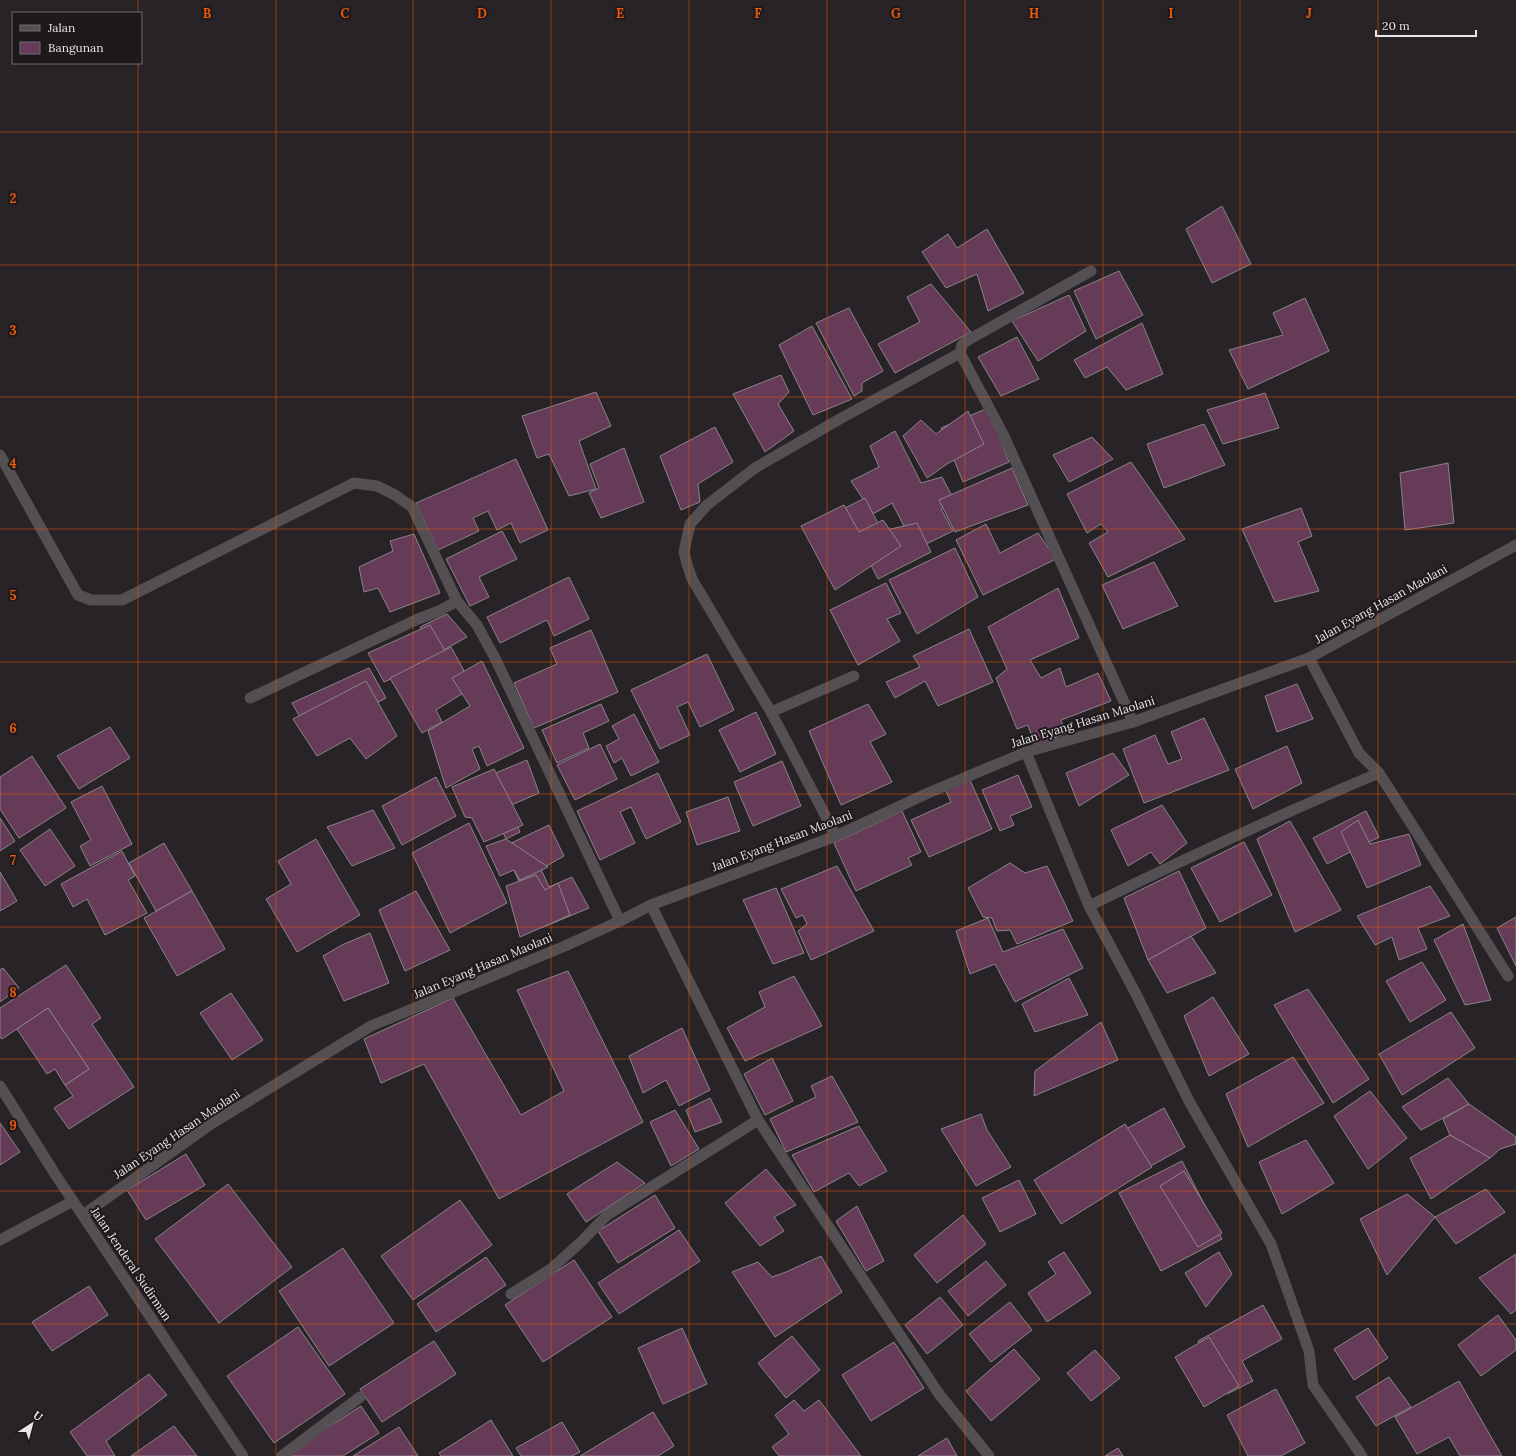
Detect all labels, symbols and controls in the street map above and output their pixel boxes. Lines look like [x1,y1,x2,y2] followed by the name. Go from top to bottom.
[203,5,212,22] text: B
[341,5,350,22] text: C
[477,5,487,22] text: D
[616,5,624,22] text: E
[754,5,762,22] text: F
[891,5,901,22] text: G
[1029,5,1039,22] text: H
[1168,5,1174,22] text: I
[1306,5,1312,22] text: J
[12,12,142,64] legend
[1376,12,1476,38] scale bar
[1382,18,1410,33] text: 20 m
[47,20,75,35] text: Jalan
[48,40,104,55] text: Bangunan
[10,190,17,207] text: 2
[9,322,17,339] text: 3
[9,455,17,472] text: 4
[1311,561,1450,647] street label: Jalan Eyang Hasan Maolani
[9,587,17,604] text: 5
[1008,693,1156,751] street label: Jalan Eyang Hasan Maolani
[9,720,17,737] text: 6
[709,807,854,875] street label: Jalan Eyang Hasan Maolani
[10,852,16,869] text: 7
[410,929,554,1002] street label: Jalan Eyang Hasan Maolani
[9,984,17,1001] text: 8
[110,1086,243,1182] street label: Jalan Eyang Hasan Maolani
[9,1117,17,1134] text: 9
[87,1203,175,1323] street label: Jalan Jenderal Sudirman
[12,1404,52,1444] north arrow
[30,1408,46,1424] text: U

